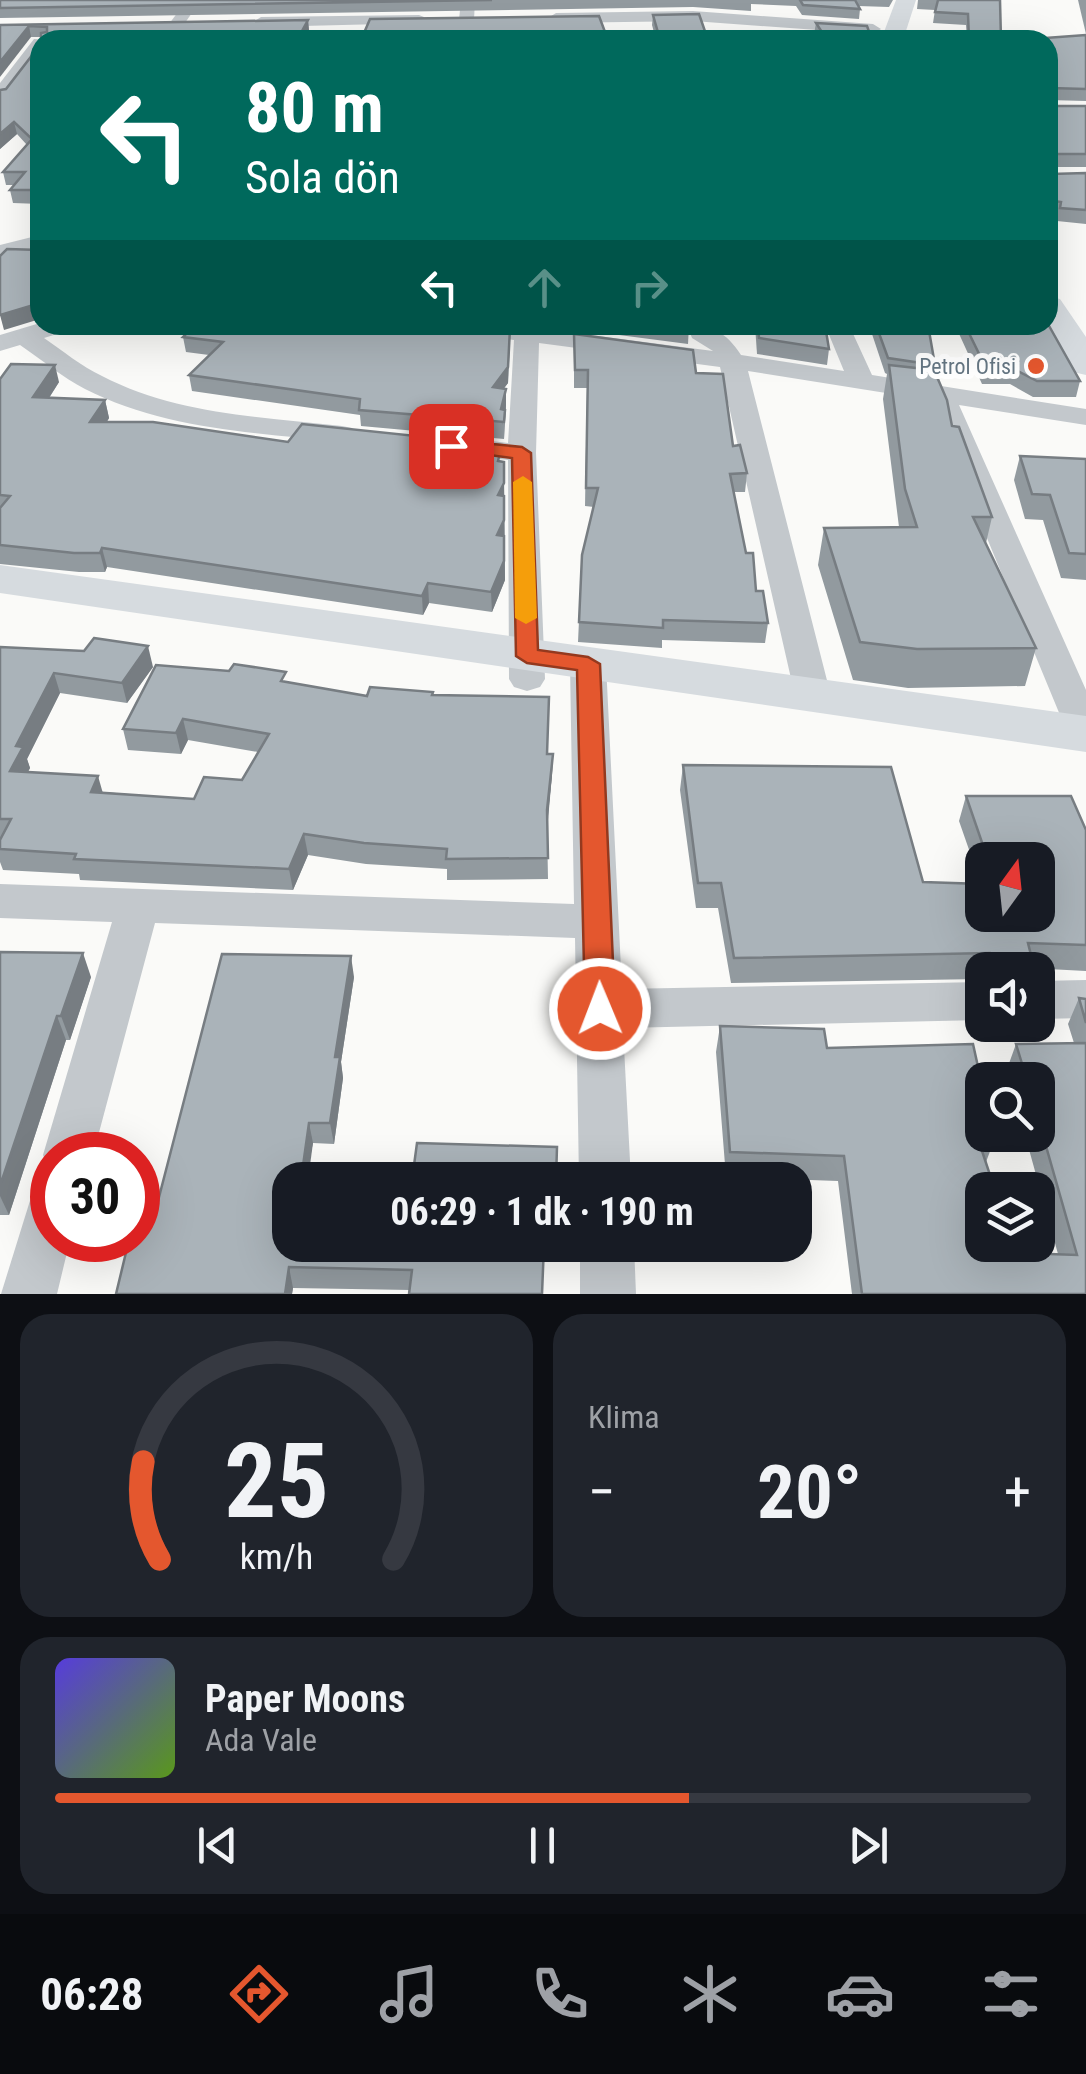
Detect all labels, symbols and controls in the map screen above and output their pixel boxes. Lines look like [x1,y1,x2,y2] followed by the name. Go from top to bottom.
[245,67,384,149] text: 80 m
[80,70,210,200] icon: left
[245,151,400,204] text: Sola dön
[412,260,467,315] icon: left
[517,260,572,315] icon: ahead
[622,260,677,315] icon: right
[919,354,1016,379] place label: Petrol Ofisi
[1025,355,1047,377] marker: Petrol Ofisi
[409,404,494,489] pin
[424,419,479,474] icon: arrive
[965,842,1055,932] north arrow
[965,842,1055,1262] map controls
[965,952,1055,1042] button: sound
[548,957,652,1061] position arrow
[965,1062,1055,1152] button: search
[30,1132,160,1262] speed limit sign: 30
[965,1172,1055,1262] button: layers
[390,1190,694,1234] text: 06:29 · 1 dk · 190 m
[588,1398,660,1436] text: Klima
[224,1421,329,1542] text: 25
[757,1448,862,1536] text: 20°
[588,1460,616,1524] text: −
[1004,1460,1031,1524] text: +
[240,1536,313,1578] text: km/h
[205,1677,405,1721] text: Paper Moons
[205,1721,317,1759] text: Ada Vale
[190,1818,245,1873] icon: previous
[515,1818,570,1873] icon: pause
[841,1818,896,1873] icon: next
[224,1959,294,2029] icon: directions
[374,1959,444,2029] icon: music
[525,1959,595,2029] icon: phone
[675,1959,745,2029] icon: climate
[825,1959,895,2029] icon: car
[976,1959,1046,2029] icon: filters
[40,1968,143,2021] text: 06:28

